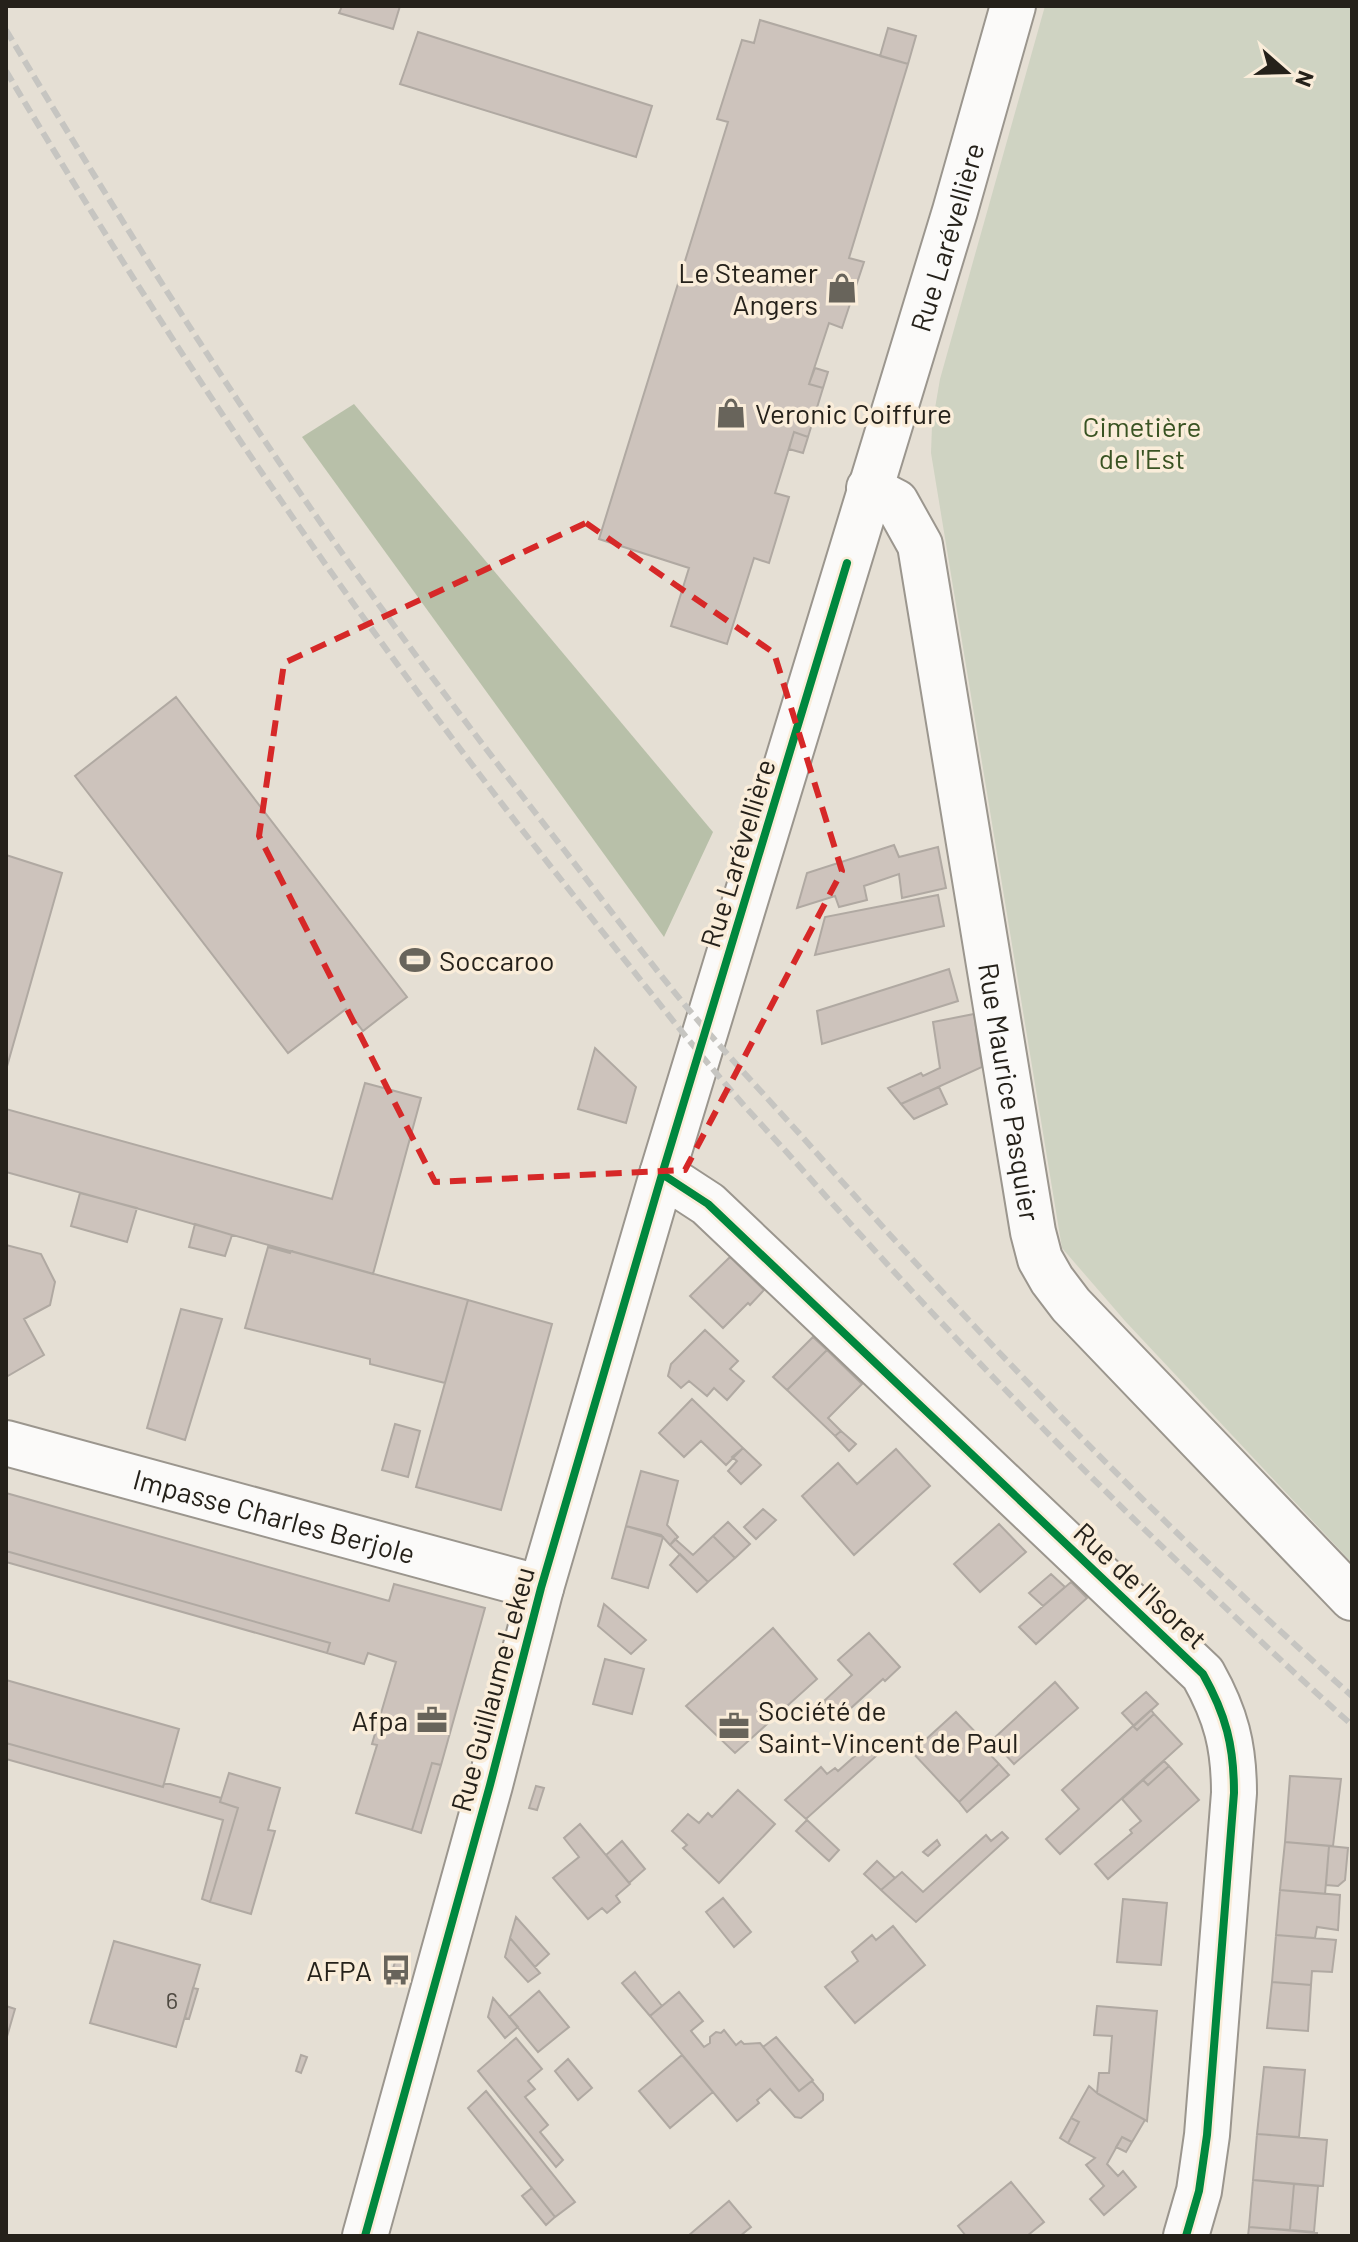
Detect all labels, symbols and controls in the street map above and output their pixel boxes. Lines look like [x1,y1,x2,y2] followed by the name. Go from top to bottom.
[1246,32,1326,112] north arrow
[1291,68,1320,91] text: N
[902,139,990,336] street label: Rue Larévellière
[678,255,818,321] place label: Le Steamer Angers
[825,271,859,305] shop icon: Le Steamer Angers
[714,396,748,430] shop icon: Veronic Coiffure
[755,396,952,430] place label: Veronic Coiffure
[1082,409,1202,475] park label: Cimetière de l'Est
[692,755,782,951] street label: Rue Larévellière
[398,943,432,977] sports icon: Soccaroo
[439,943,555,977] place label: Soccaroo
[972,960,1048,1224] street label: Rue Maurice Pasquier
[130,1461,419,1570] street label: Impasse Charles Berjole
[1067,1515,1215,1655] street label: Rue de l'Isoret
[443,1563,541,1815] street label: Rue Guillaume Lekeu
[758,1693,1019,1759] place label: Société de Saint-Vincent de Paul
[352,1703,408,1737] place label: Afpa
[415,1703,449,1737] office icon: Afpa
[717,1709,751,1743] office icon: Société de Saint-Vincent de Paul
[306,1953,372,1987] place label: AFPA
[379,1953,413,1987] bus stop icon: AFPA
[166,1985,178,2014] house number: 6

